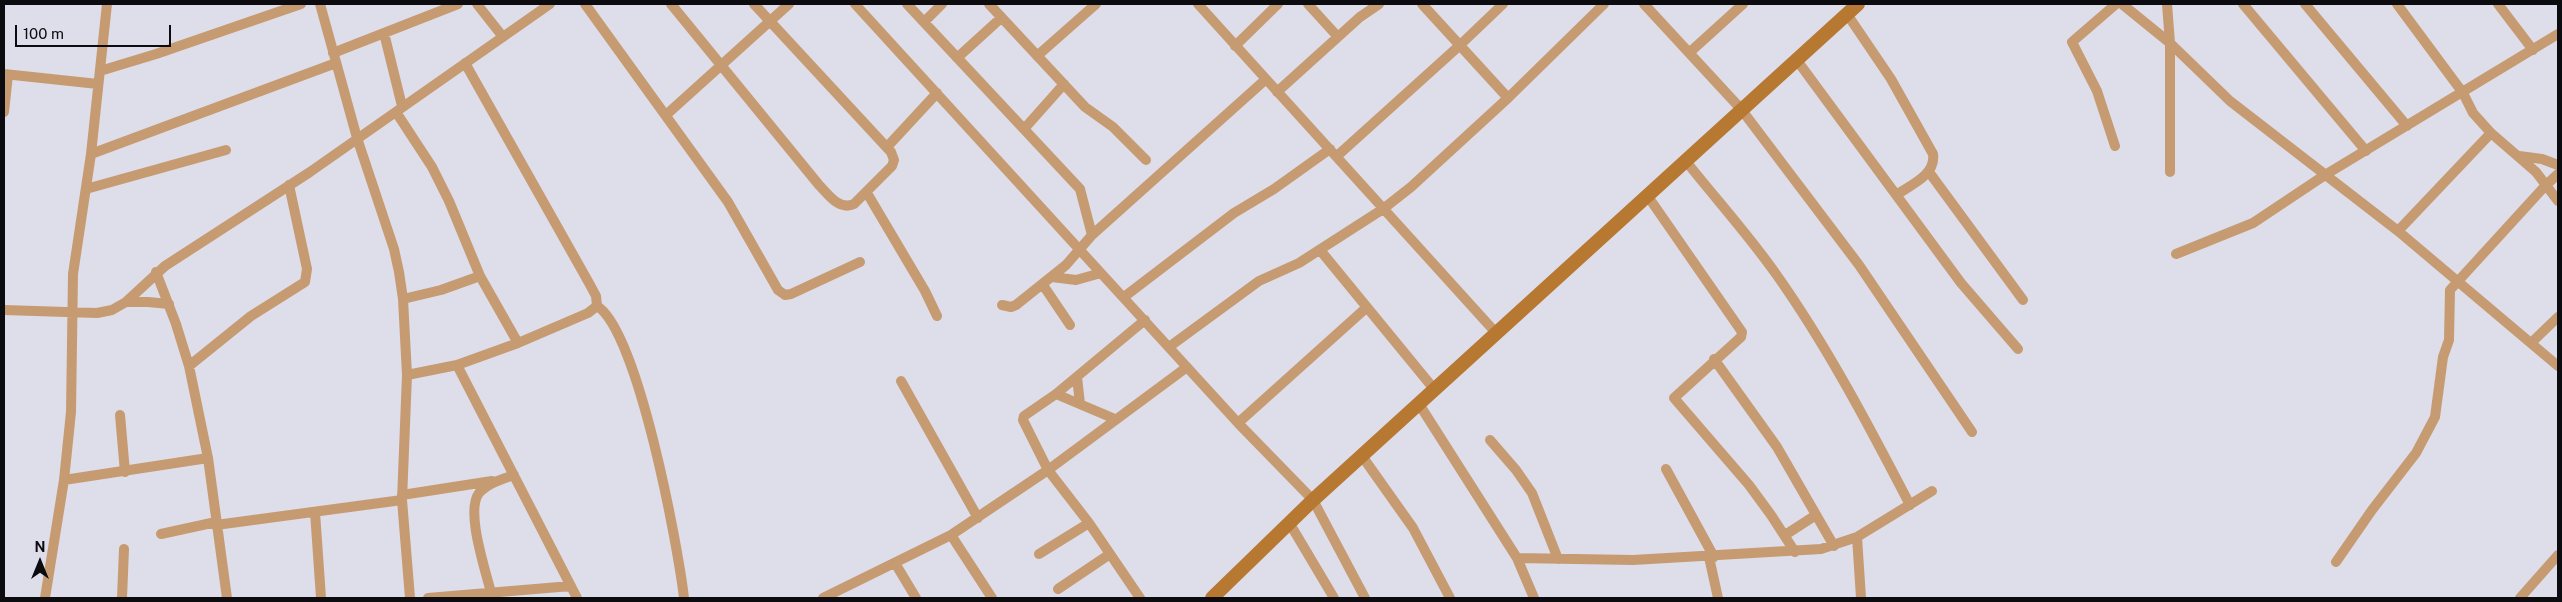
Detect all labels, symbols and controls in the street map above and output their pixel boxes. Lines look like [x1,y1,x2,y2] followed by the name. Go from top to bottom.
[18,15,174,47] scale bar
[23,25,64,42] text: 100 m
[15,537,65,587] north arrow
[35,539,45,555] text: N

